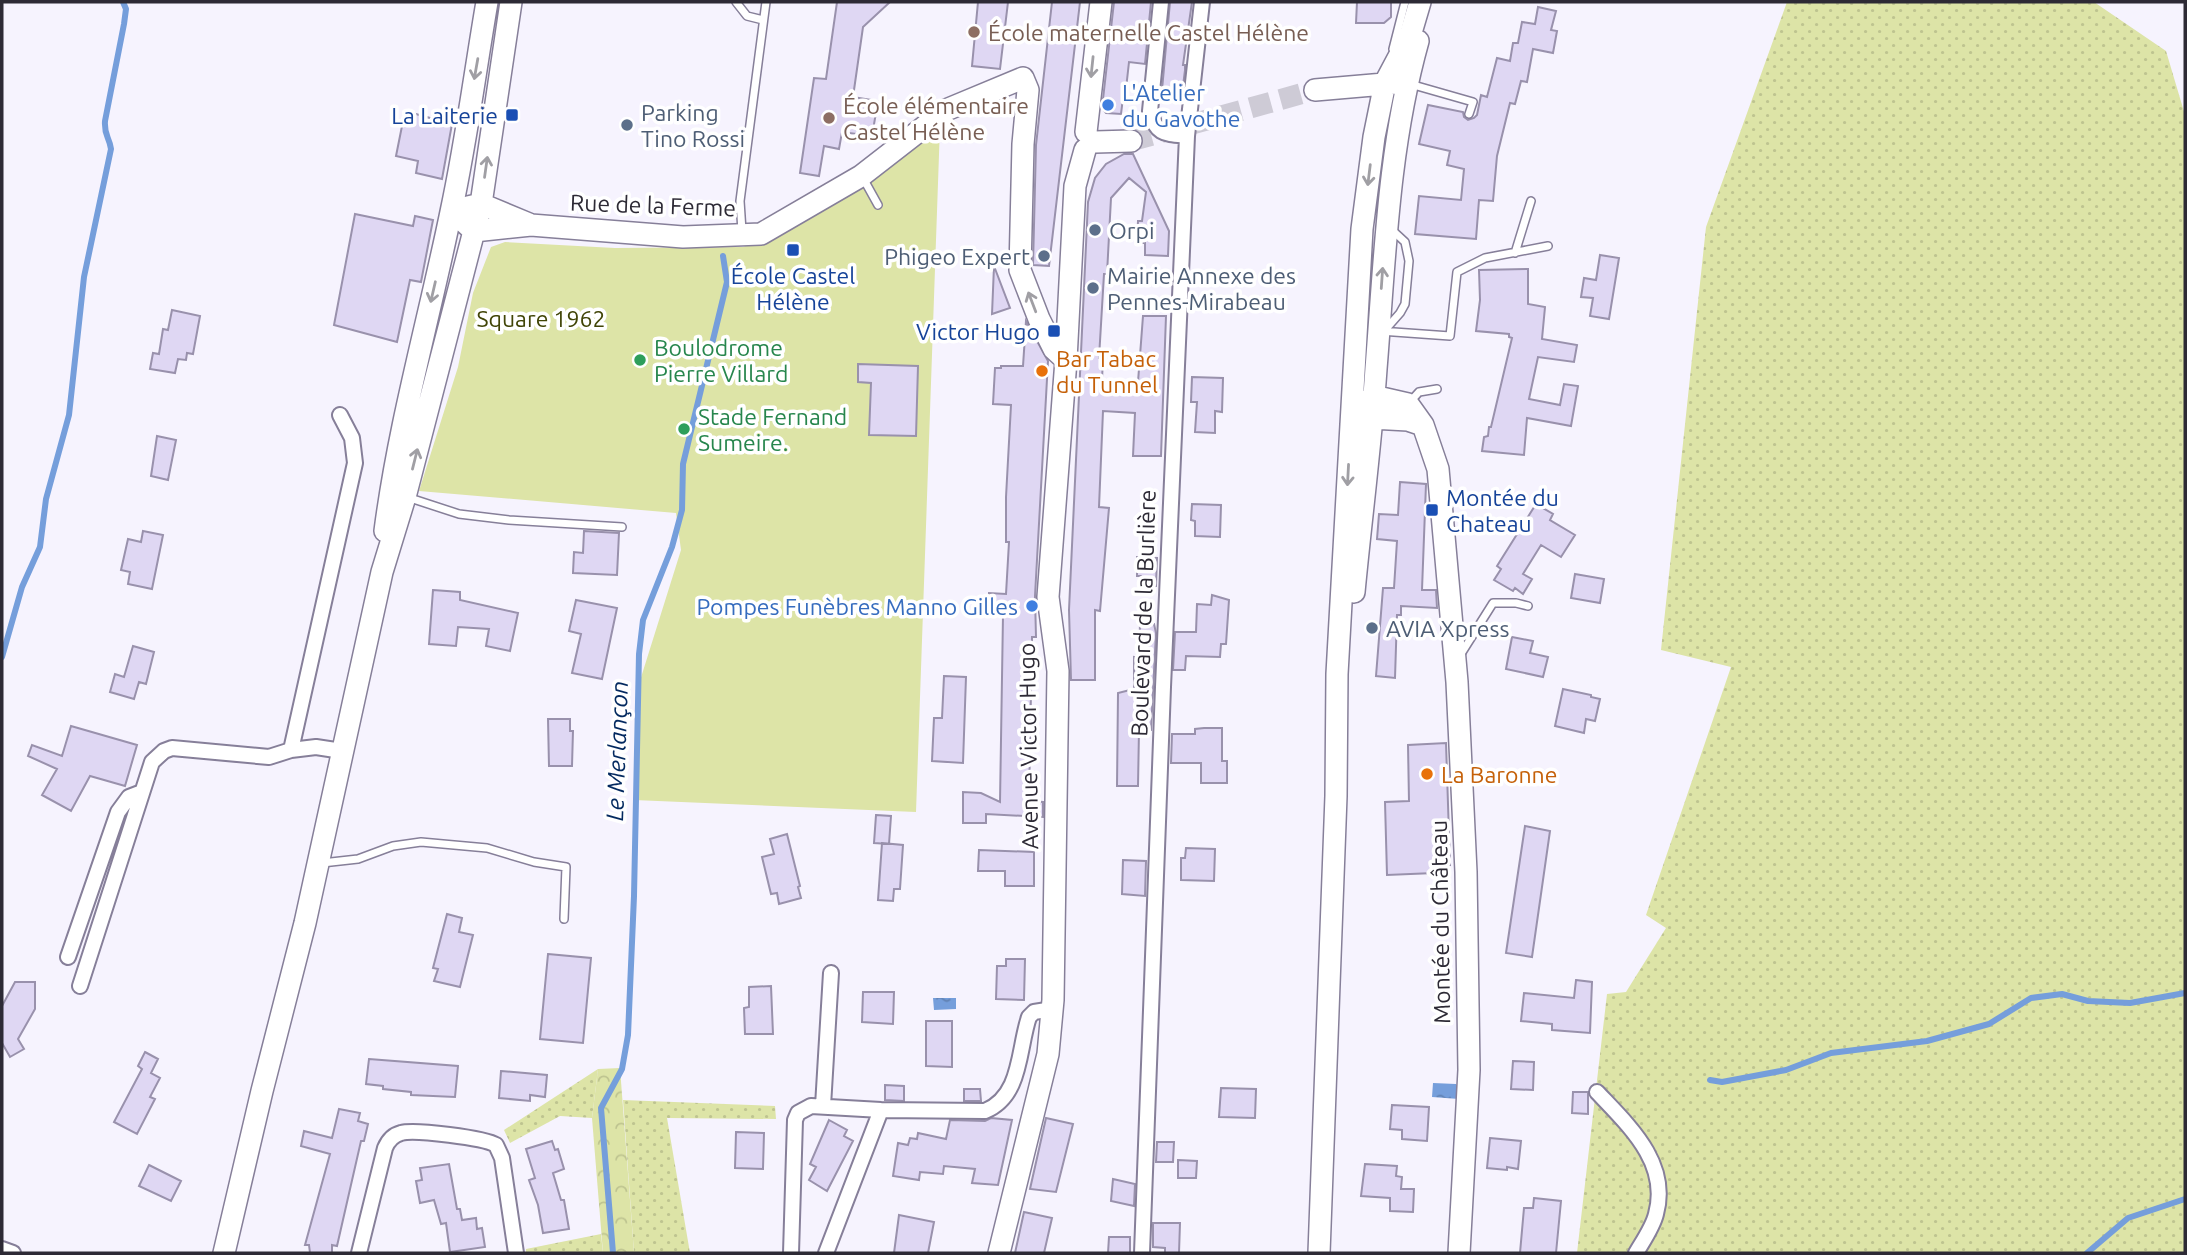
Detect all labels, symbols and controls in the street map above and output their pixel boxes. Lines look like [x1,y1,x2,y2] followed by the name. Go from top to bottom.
[988,19,1309,45] place label: École maternelle Castel Hélène
[966,24,982,40] marker: École maternelle Castel Hélène
[1085,55,1098,78] one-way arrow
[469,57,482,80] one-way arrow
[1122,80,1240,131] place label: L'Atelier du Gavothe
[843,92,1029,144] place label: École élémentaire Castel Hélène
[1100,97,1116,113] marker: L'Atelier du Gavothe
[641,100,745,151] place label: Parking Tino Rossi
[391,103,498,128] place label: La Laiterie
[504,107,520,123] marker: La Laiterie
[821,110,837,126] marker: École élémentaire Castel Hélène
[619,117,635,133] marker: Parking Tino Rossi
[480,156,493,179] one-way arrow
[1362,163,1375,185] one-way arrow
[570,190,736,220] street label: Rue de la Ferme
[1109,218,1155,243] place label: Orpi
[1087,222,1103,238] marker: Orpi
[785,242,801,258] marker: École Castel Hélène
[884,244,1030,269] place label: Phigeo Expert
[1036,248,1052,264] marker: Phigeo Expert
[731,262,855,314] place label: École Castel Hélène
[1107,263,1296,314] place label: Mairie Annexe des Pennes-Mirabeau
[1376,267,1389,290] one-way arrow
[426,280,439,303] one-way arrow
[1085,280,1101,296] marker: Mairie Annexe des Pennes-Mirabeau
[1025,291,1038,313] one-way arrow
[476,306,606,331] park label: Square 1962
[916,319,1040,344] place label: Victor Hugo
[1046,323,1062,339] marker: Victor Hugo
[654,335,788,386] place label: Boulodrome Pierre Villard
[1056,346,1158,397] place label: Bar Tabac du Tunnel
[632,352,648,368] marker: Boulodrome Pierre Villard
[1034,363,1050,379] marker: Bar Tabac du Tunnel
[698,404,847,455] place label: Stade Fernand Sumeire.
[676,421,692,437] marker: Stade Fernand Sumeire.
[409,448,422,471] one-way arrow
[1341,463,1354,486] one-way arrow
[1446,485,1559,536] place label: Montée du Chateau
[1126,489,1160,737] street label: Boulevard de la Burlière
[1424,502,1440,518] marker: Montée du Chateau
[697,594,1018,619] place label: Pompes Funèbres Manno Gilles
[1024,598,1040,614] marker: Pompes Funèbres Manno Gilles
[1386,616,1509,641] place label: AVIA Xpress
[1364,620,1380,636] marker: AVIA Xpress
[1014,642,1042,850] street label: Avenue Victor Hugo
[601,680,633,822] water label: Le Merlançon
[1441,762,1557,787] place label: La Baronne
[1419,766,1435,782] marker: La Baronne
[1426,820,1454,1024] street label: Montée du Château

